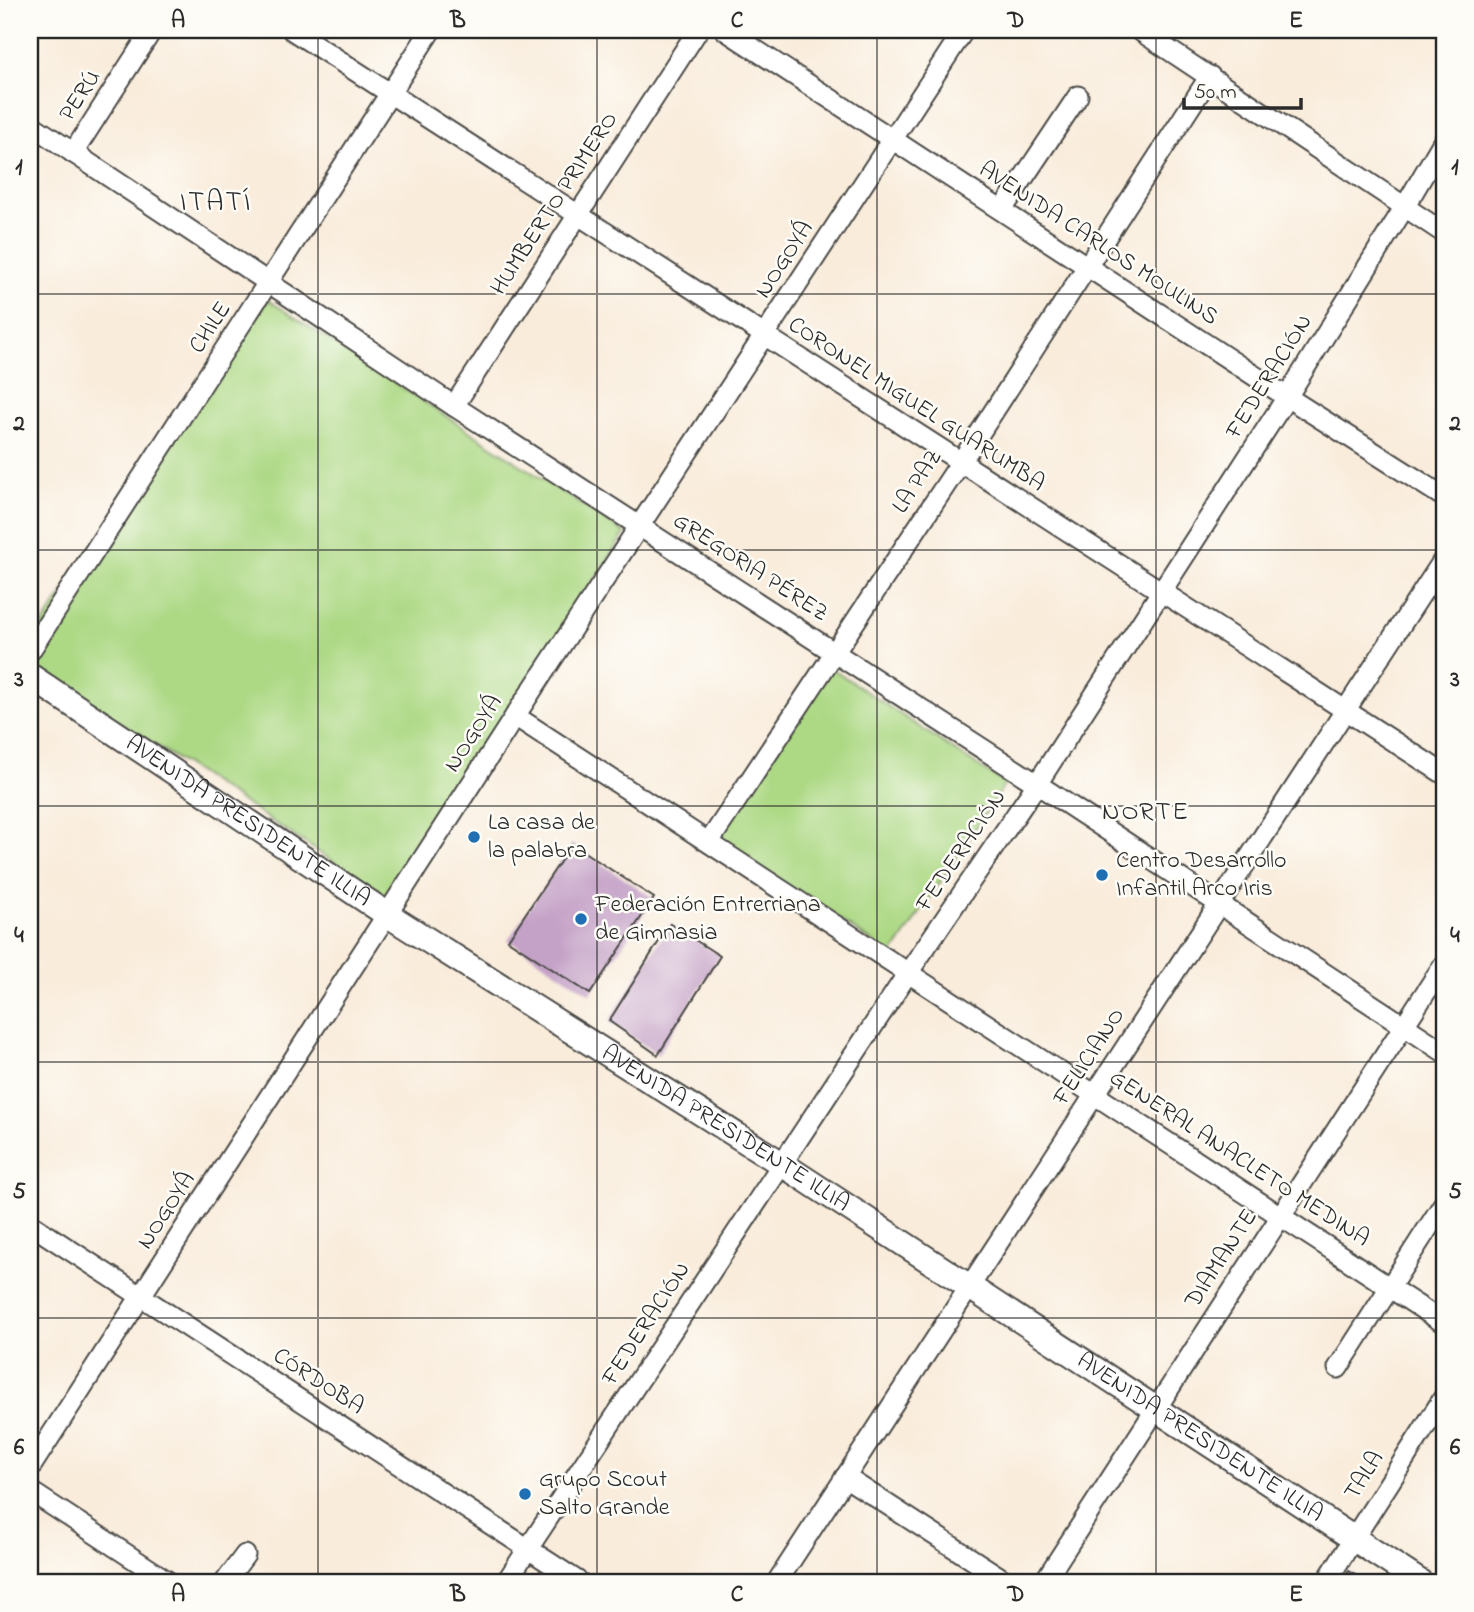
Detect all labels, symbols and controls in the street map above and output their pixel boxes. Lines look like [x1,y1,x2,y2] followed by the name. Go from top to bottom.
[171,5,185,38] text: A
[449,5,466,38] text: B
[731,5,744,38] text: C
[1007,5,1024,38] text: D
[1289,5,1303,38] text: E
[51,63,111,129] street label: PERÚ
[1184,66,1301,110] scale bar
[1194,78,1237,108] text: 50 m
[482,105,628,303] street label: HUMBERTO PRIMERO
[15,152,23,185] text: 1
[1451,152,1459,185] text: 1
[971,153,1225,335] street label: AVENIDA CARLOS MOULINS
[180,183,252,224] district label: ITATÍ
[747,214,823,306] street label: NOGOYÁ
[181,295,241,361] street label: CHILE
[780,308,1052,502] street label: CORONEL MIGUEL GUARUMBA
[1217,308,1322,447] street label: FEDERACIÓN
[12,408,25,441] text: 2
[1448,408,1461,441] text: 2
[884,443,952,521] street label: LA PAZ
[665,504,835,632] street label: GREGORIA PÉREZ
[13,664,24,697] text: 3
[1449,664,1460,697] text: 3
[436,688,512,780] street label: NOGOYÁ
[118,727,378,916] street label: AVENIDA PRESIDENTE ILLIA
[907,783,1016,920] street label: FEDERACIÓN
[1102,794,1190,832] district label: NORTE
[488,806,595,869] place label: La casa de la palabra
[466,829,482,845] marker: La casa de la palabra
[1116,844,1286,907] place label: Centro Desarrollo Infantil Arco Iris
[1094,867,1110,883] marker: Centro Desarrollo Infantil Arco Iris
[594,888,821,951] place label: Federación Entrerriana de Gimnasia
[573,911,589,927] marker: Federación Entrerriana de Gimnasia
[14,920,24,953] text: 4
[1450,920,1460,953] text: 4
[1045,1001,1135,1114] street label: FELICIANO
[594,1037,857,1221] street label: AVENIDA PRESIDENTE ILLIA
[1102,1061,1376,1257] street label: GENERAL ANACLETO MEDINA
[129,1165,205,1257] street label: NOGOYÁ
[12,1176,26,1209] text: 5
[1448,1176,1462,1209] text: 5
[1176,1203,1267,1316] street label: DIAMANTE
[593,1255,700,1394] street label: FEDERACIÓN
[265,1339,371,1425] street label: CÓRDOBA
[1069,1344,1330,1531] street label: AVENIDA PRESIDENTE ILLIA
[14,1432,25,1465] text: 6
[1450,1432,1461,1465] text: 6
[1336,1445,1394,1507] street label: TALA
[539,1463,670,1526] place label: Grupo Scout Salto Grande
[517,1486,533,1502] marker: Grupo Scout Salto Grande
[171,1579,185,1612] text: A
[449,1579,466,1612] text: B
[731,1579,744,1612] text: C
[1007,1579,1024,1612] text: D
[1289,1579,1303,1612] text: E

